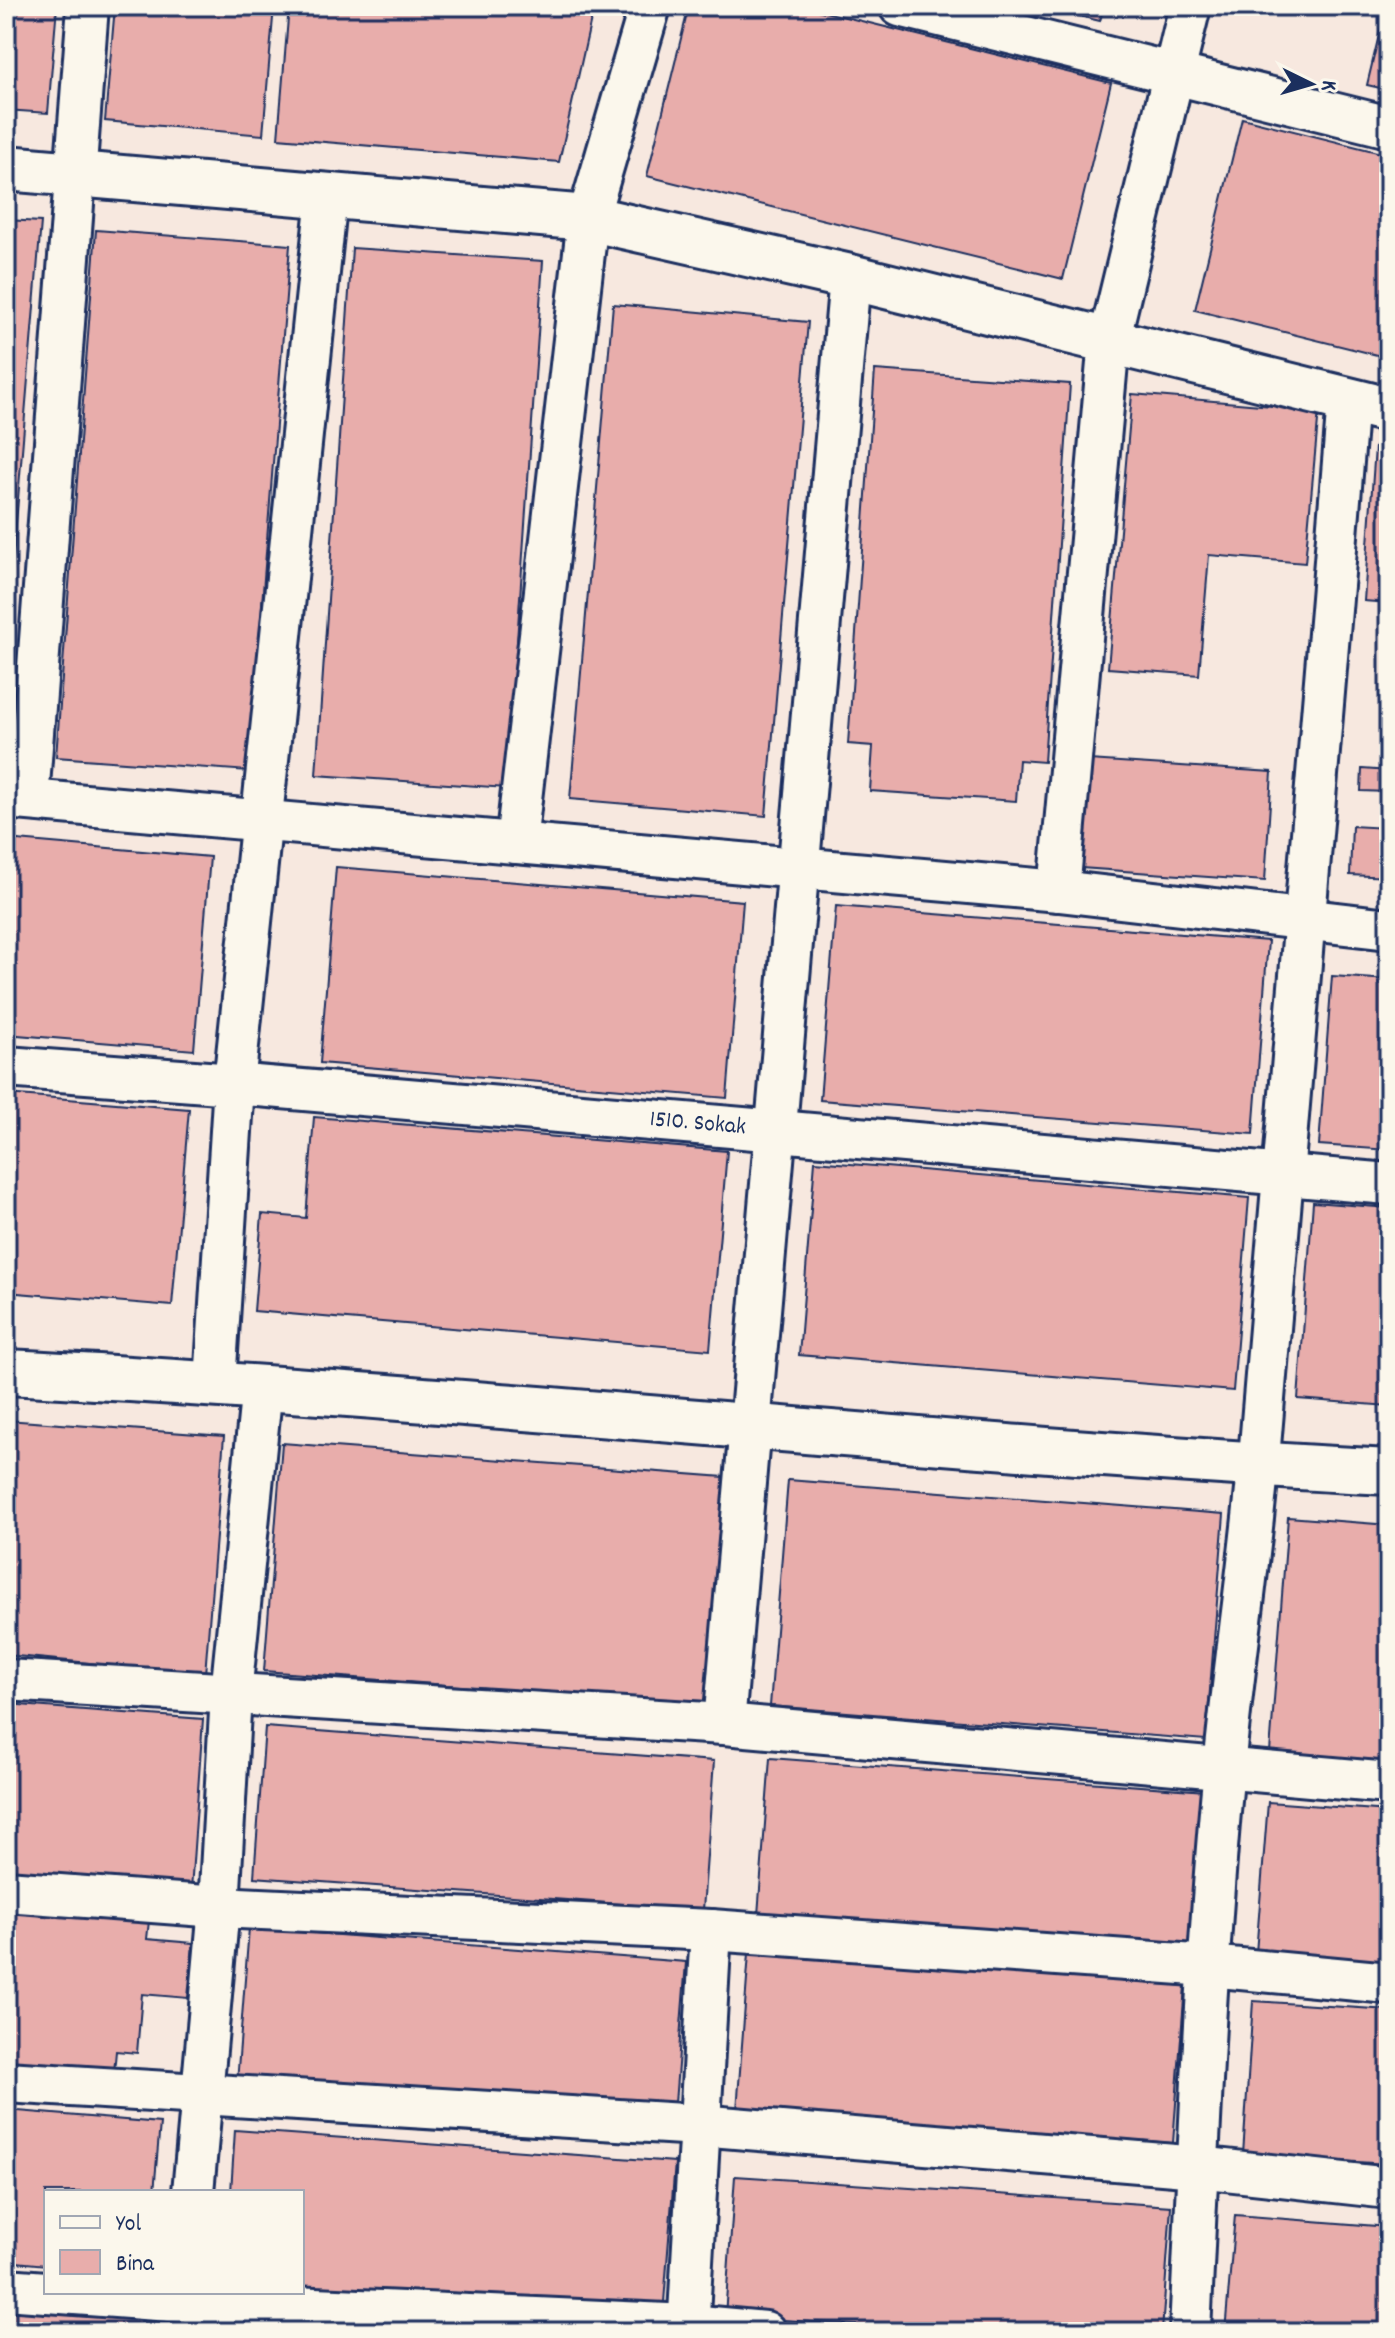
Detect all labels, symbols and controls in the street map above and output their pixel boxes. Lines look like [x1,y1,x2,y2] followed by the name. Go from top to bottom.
[1271,44,1351,124] north arrow
[1312,79,1343,92] text: K
[648,1103,747,1145] street label: 1510. Sokak
[44,2190,304,2294] legend
[116,2208,141,2242] text: Yol
[116,2248,155,2282] text: Bina

